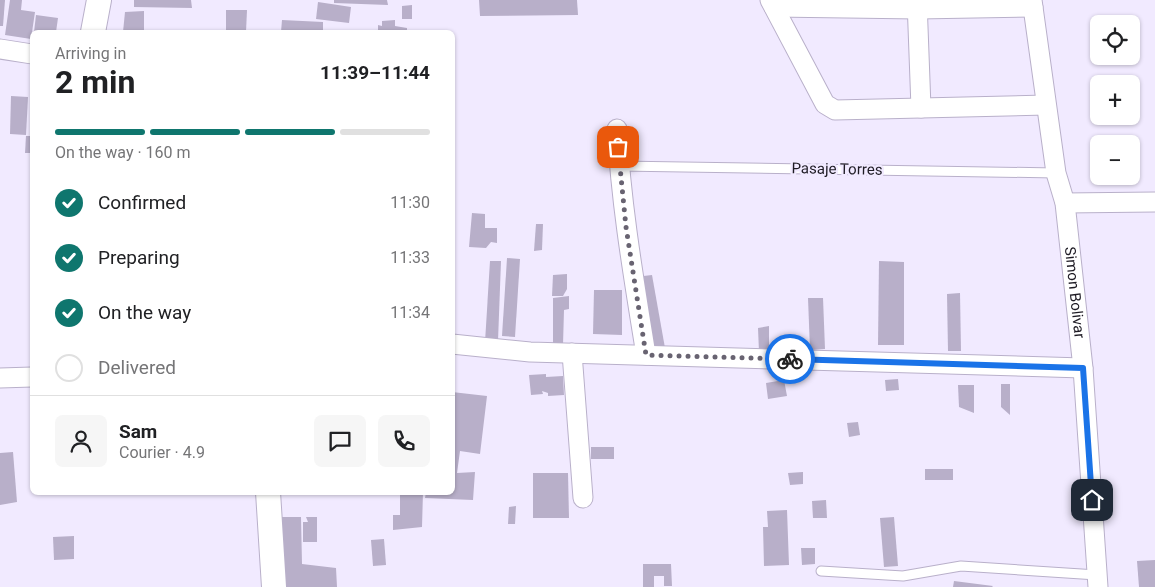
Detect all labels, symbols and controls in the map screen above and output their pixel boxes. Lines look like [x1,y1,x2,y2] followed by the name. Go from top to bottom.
[1090,15,1140,185] map controls
[1090,15,1140,65] button: locate
[55,44,126,63] text: Arriving in
[320,61,430,84] text: 11:39–11:44
[55,63,135,101] text: 2 min
[1090,75,1140,125] button: +
[597,126,639,168] pin
[604,133,632,161] icon: bag
[1090,135,1140,185] button: −
[55,143,191,162] text: On the way · 160 m
[791,159,883,179] street label: Pasaje Torres
[55,189,83,217] icon: check
[98,191,186,214] text: Confirmed
[390,193,430,212] text: 11:30
[55,244,83,272] icon: check
[98,246,180,269] text: Preparing
[1061,246,1089,339] street label: Simon Bolivar
[390,248,430,267] text: 11:33
[55,299,83,327] icon: check
[98,301,191,324] text: On the way
[390,303,430,322] text: 11:34
[765,334,815,384] courier
[776,345,804,373] icon: bike
[98,356,176,379] text: Delivered
[55,415,107,467] button: person
[314,415,366,467] button: chat
[378,415,430,467] button: phone
[119,420,157,443] text: Sam
[119,443,205,462] text: Courier · 4.9
[1071,479,1113,521] pin
[1078,486,1106,514] icon: home

